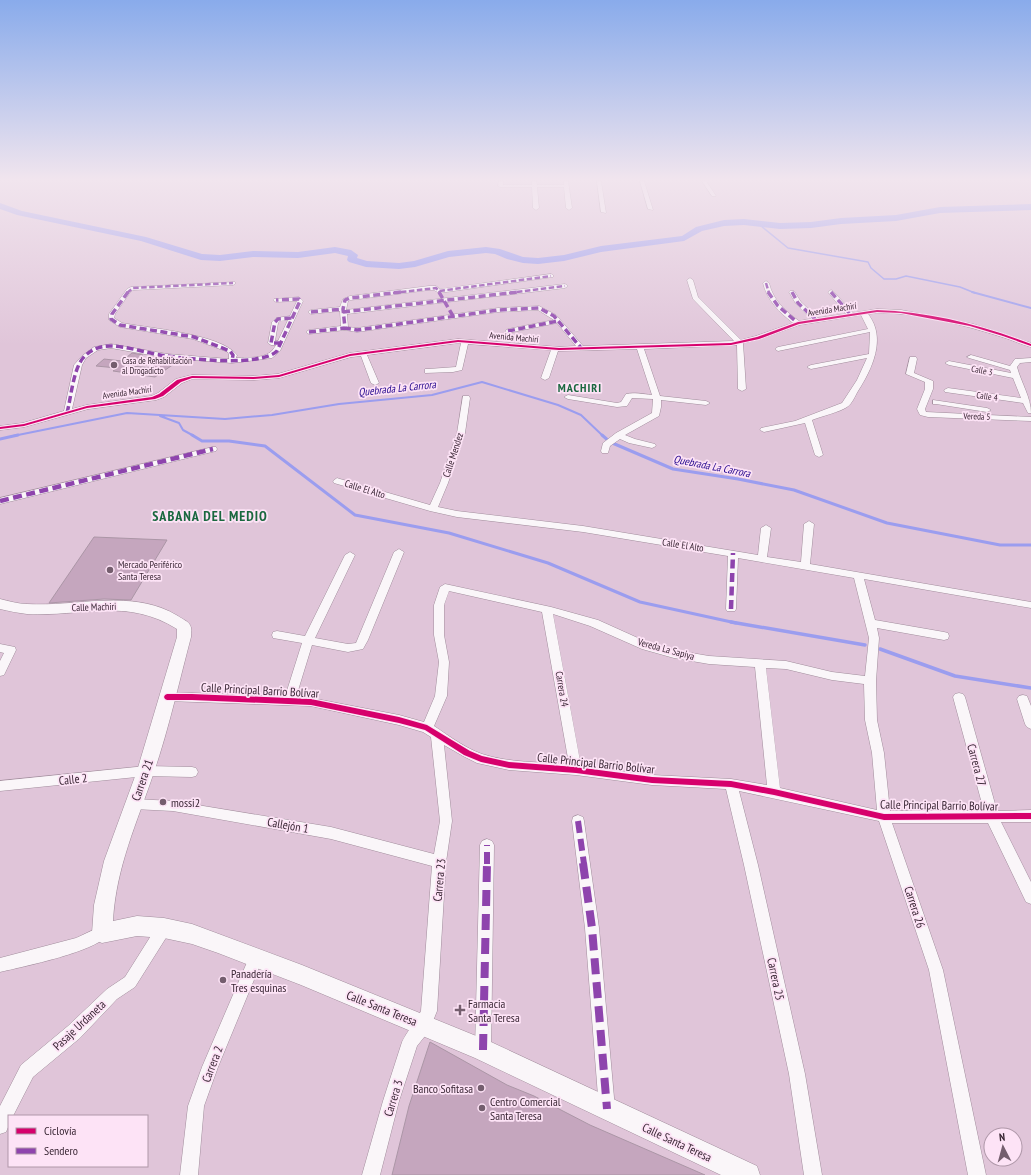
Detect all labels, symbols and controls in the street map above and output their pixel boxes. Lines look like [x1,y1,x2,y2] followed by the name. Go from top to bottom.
[807,300,857,318] street label: Avenida Machirí
[489,329,539,345] street label: Avenida Machirí
[122,355,192,376] place label: Casa de Rehabilitación al Drogadicto
[109,360,119,370] marker: Casa de Rehabilitación al Drogadicto
[970,363,994,377] street label: Calle 3
[358,377,437,399] water label: Quebrada La Carrora
[558,380,602,395] district label: MACHIRI
[102,383,152,401] street label: Avenida Machirí
[976,389,998,403] street label: Calle 4
[962,410,991,422] street label: Vereda 5
[440,431,466,479] street label: Calle Mendez
[673,452,752,480] water label: Quebrada La Carrora
[343,477,387,501] street label: Calle El Alto
[152,507,268,525] district label: SABANA DEL MEDIO
[661,535,705,555] street label: Calle El Alto
[118,558,182,583] place label: Mercado Periférico Santa Teresa
[105,565,115,575] marker: Mercado Periférico Santa Teresa
[71,600,117,614] street label: Calle Machiri
[635,635,696,663] street label: Vereda La Sapiya
[552,670,572,708] street label: Carrera 24
[201,679,320,701] street label: Calle Principal Barrio Bolívar
[964,742,990,788] street label: Carrera 27
[537,749,656,777] street label: Calle Principal Barrio Bolívar
[128,757,156,803] street label: Carrera 21
[58,770,88,788] street label: Calle 2
[171,795,200,810] place label: mossi2
[880,796,999,814] street label: Calle Principal Barrio Bolívar
[158,797,168,807] marker: mossi2
[266,814,310,836] street label: Callejón 1
[430,858,448,902] street label: Carrera 23
[901,884,929,930] street label: Carrera 26
[764,956,788,1002] street label: Carrera 25
[231,966,286,995] place label: Panadería Tres esquinas
[218,975,228,985] marker: Panadería Tres esquinas
[344,987,420,1029] street label: Calle Santa Teresa
[468,996,520,1025] place label: Farmacia Santa Teresa
[49,997,109,1053] street label: Pasaje Urdaneta
[455,1005,465,1015] marker: Farmacia Santa Teresa
[198,1044,226,1084] street label: Carrera 2
[380,1078,406,1118] street label: Carrera 3
[413,1081,473,1096] place label: Banco Sofitasa
[476,1083,486,1093] marker: Banco Sofitasa
[490,1094,561,1123] place label: Centro Comercial Santa Teresa
[477,1103,487,1113] marker: Centro Comercial Santa Teresa
[8,1115,148,1167] legend
[640,1119,714,1165] street label: Calle Santa Teresa
[44,1123,76,1138] text: Ciclovía
[983,1127,1023,1167] north arrow
[998,1130,1006,1144] text: N
[44,1143,78,1158] text: Sendero

